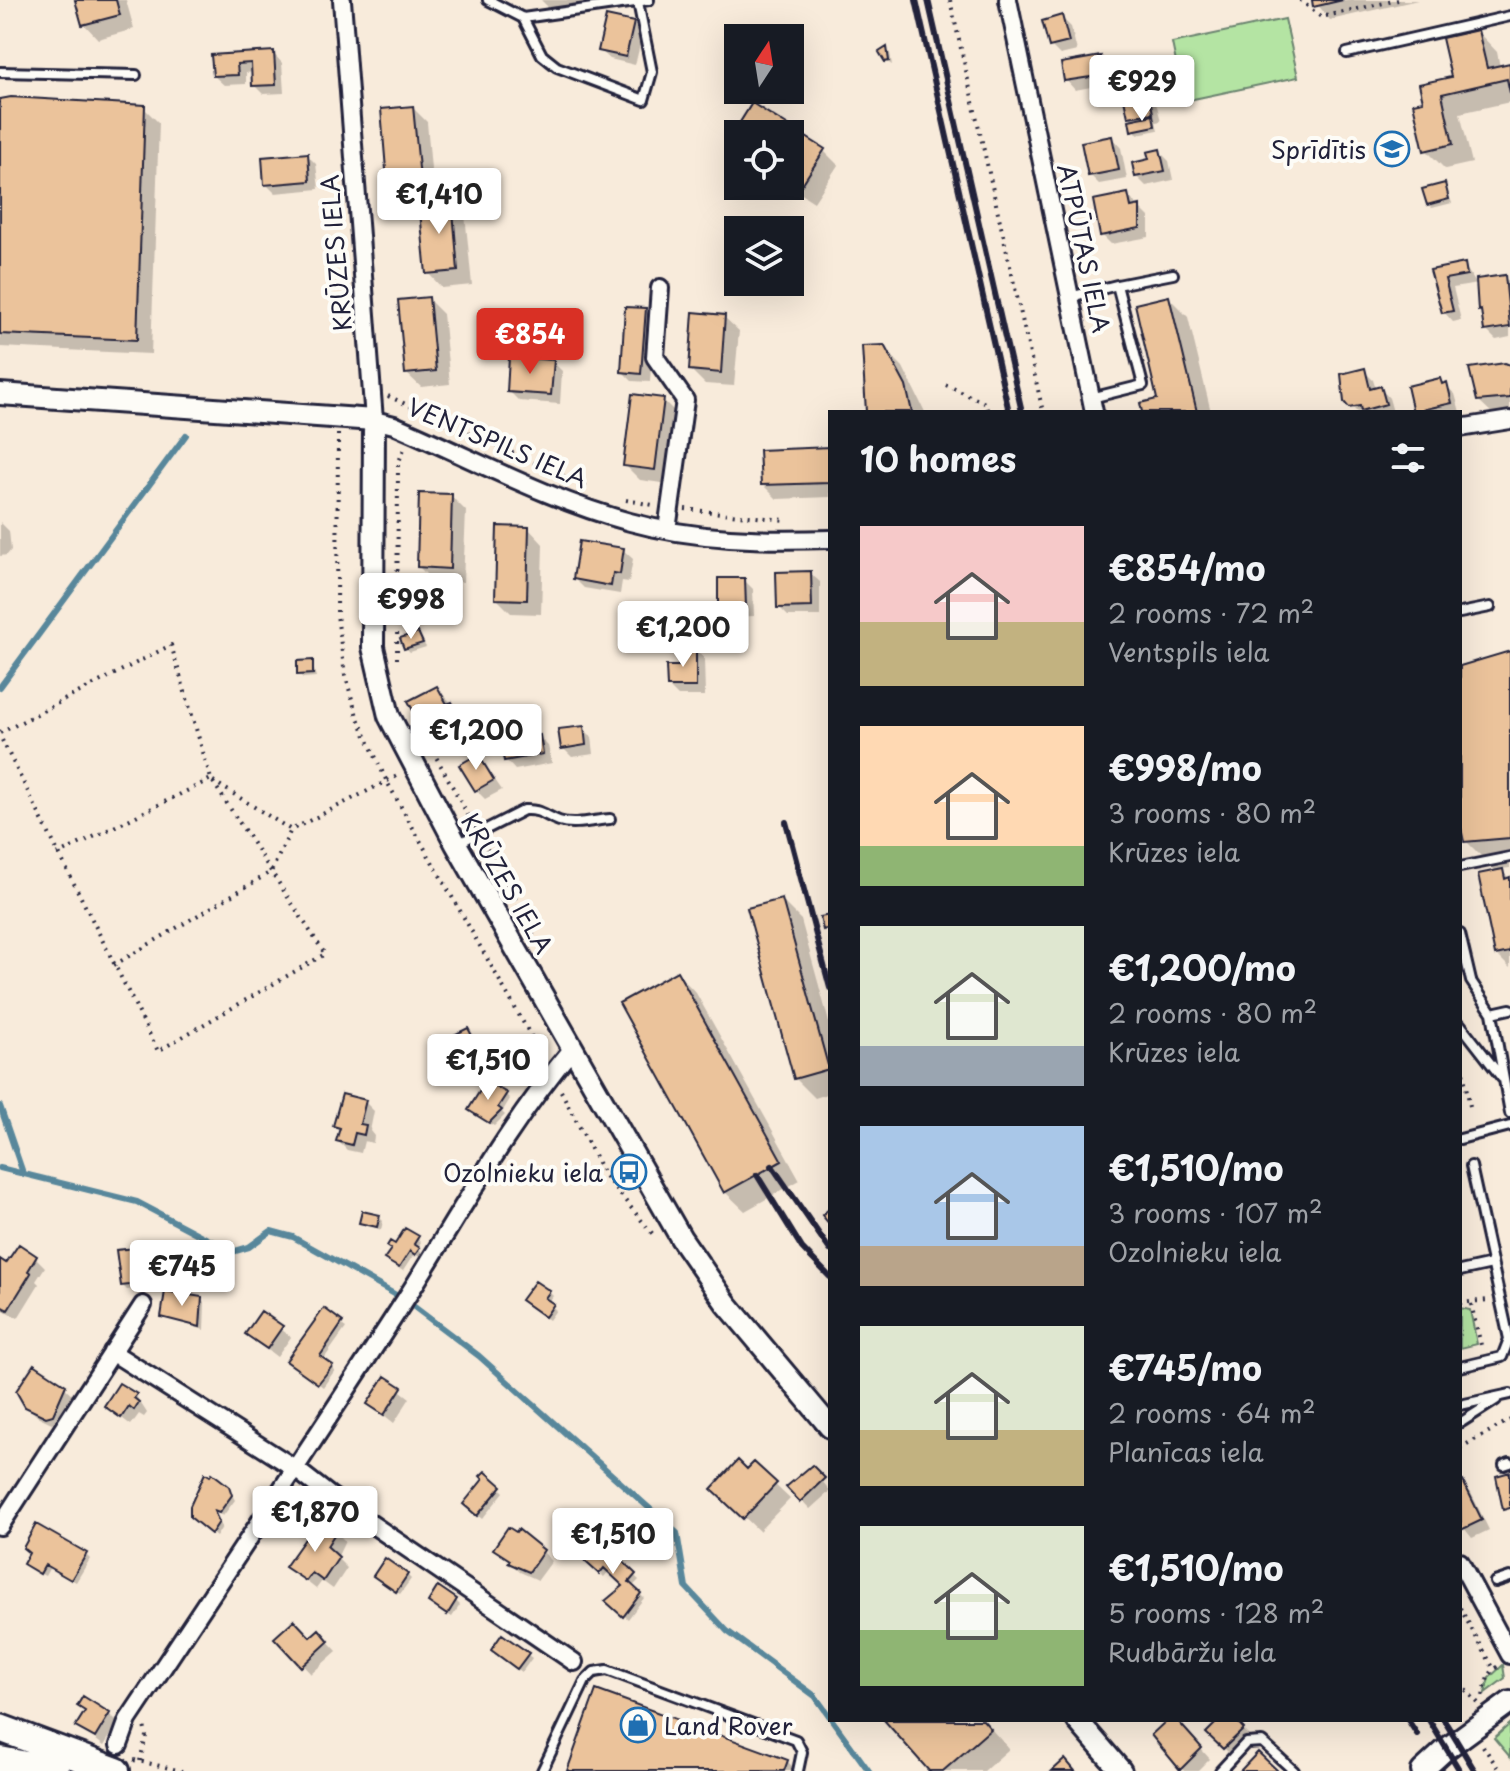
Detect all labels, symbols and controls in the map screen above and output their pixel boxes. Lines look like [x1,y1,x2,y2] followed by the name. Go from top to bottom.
[724,24,804,104] north arrow
[724,24,804,296] map controls
[1095,55,1189,123] pin: €929
[1107,61,1177,100] text: €929
[724,120,804,200] button: locate
[1373,130,1411,168] school or university icon: Sprīdītis
[1271,131,1366,167] place label: Sprīdītis
[1050,160,1120,336] street label: ATPŪTAS IELA
[374,168,504,236] pin: €1,410
[310,173,360,333] street label: KRŪZES IELA
[395,174,483,213] text: €1,410
[724,216,804,296] button: layers
[483,308,577,376] pin: €854
[495,314,565,353] text: €854
[402,388,594,496] street label: VENTSPILS IELA
[860,432,1016,484] text: 10 homes
[1386,436,1430,480] icon: filters
[1108,541,1266,593] text: €854/mo
[924,558,1020,654] icon: home
[364,573,458,641] pin: €998
[377,579,445,618] text: €998
[1108,593,1314,632] text: 2 rooms · 72 m²
[618,601,748,669] pin: €1,200
[636,607,730,646] text: €1,200
[1108,632,1269,671] text: Ventspils iela
[411,704,541,772] pin: €1,200
[429,710,523,749] text: €1,200
[1108,741,1262,793] text: €998/mo
[924,758,1020,854] icon: home
[1108,793,1316,832] text: 3 rooms · 80 m²
[453,806,563,960] street label: KRŪZES IELA
[1108,832,1240,871] text: Krūzes iela
[1108,941,1296,993] text: €1,200/mo
[924,958,1020,1054] icon: home
[1108,993,1317,1032] text: 2 rooms · 80 m²
[1108,1032,1240,1071] text: Krūzes iela
[423,1034,553,1102] pin: €1,510
[445,1040,531,1079] text: €1,510
[1108,1141,1284,1193] text: €1,510/mo
[610,1153,648,1191] bus stop icon: Ozolnieku iela
[443,1154,603,1190] place label: Ozolnieku iela
[924,1158,1020,1254] icon: home
[1108,1193,1323,1232] text: 3 rooms · 107 m²
[1108,1232,1281,1271] text: Ozolnieku iela
[135,1240,229,1308] pin: €745
[148,1246,216,1285] text: €745
[1108,1341,1262,1393] text: €745/mo
[924,1358,1020,1454] icon: home
[1108,1393,1316,1432] text: 2 rooms · 64 m²
[1108,1432,1264,1471] text: Planīcas iela
[250,1486,380,1554] pin: €1,870
[271,1492,360,1531] text: €1,870
[548,1508,678,1576] pin: €1,510
[570,1514,656,1553] text: €1,510
[1108,1541,1284,1593] text: €1,510/mo
[924,1558,1020,1654] icon: home
[1108,1593,1324,1632] text: 5 rooms · 128 m²
[1108,1632,1276,1671] text: Rudbāržu iela
[619,1706,657,1744] shop icon: Land Rover
[664,1707,793,1743] place label: Land Rover

